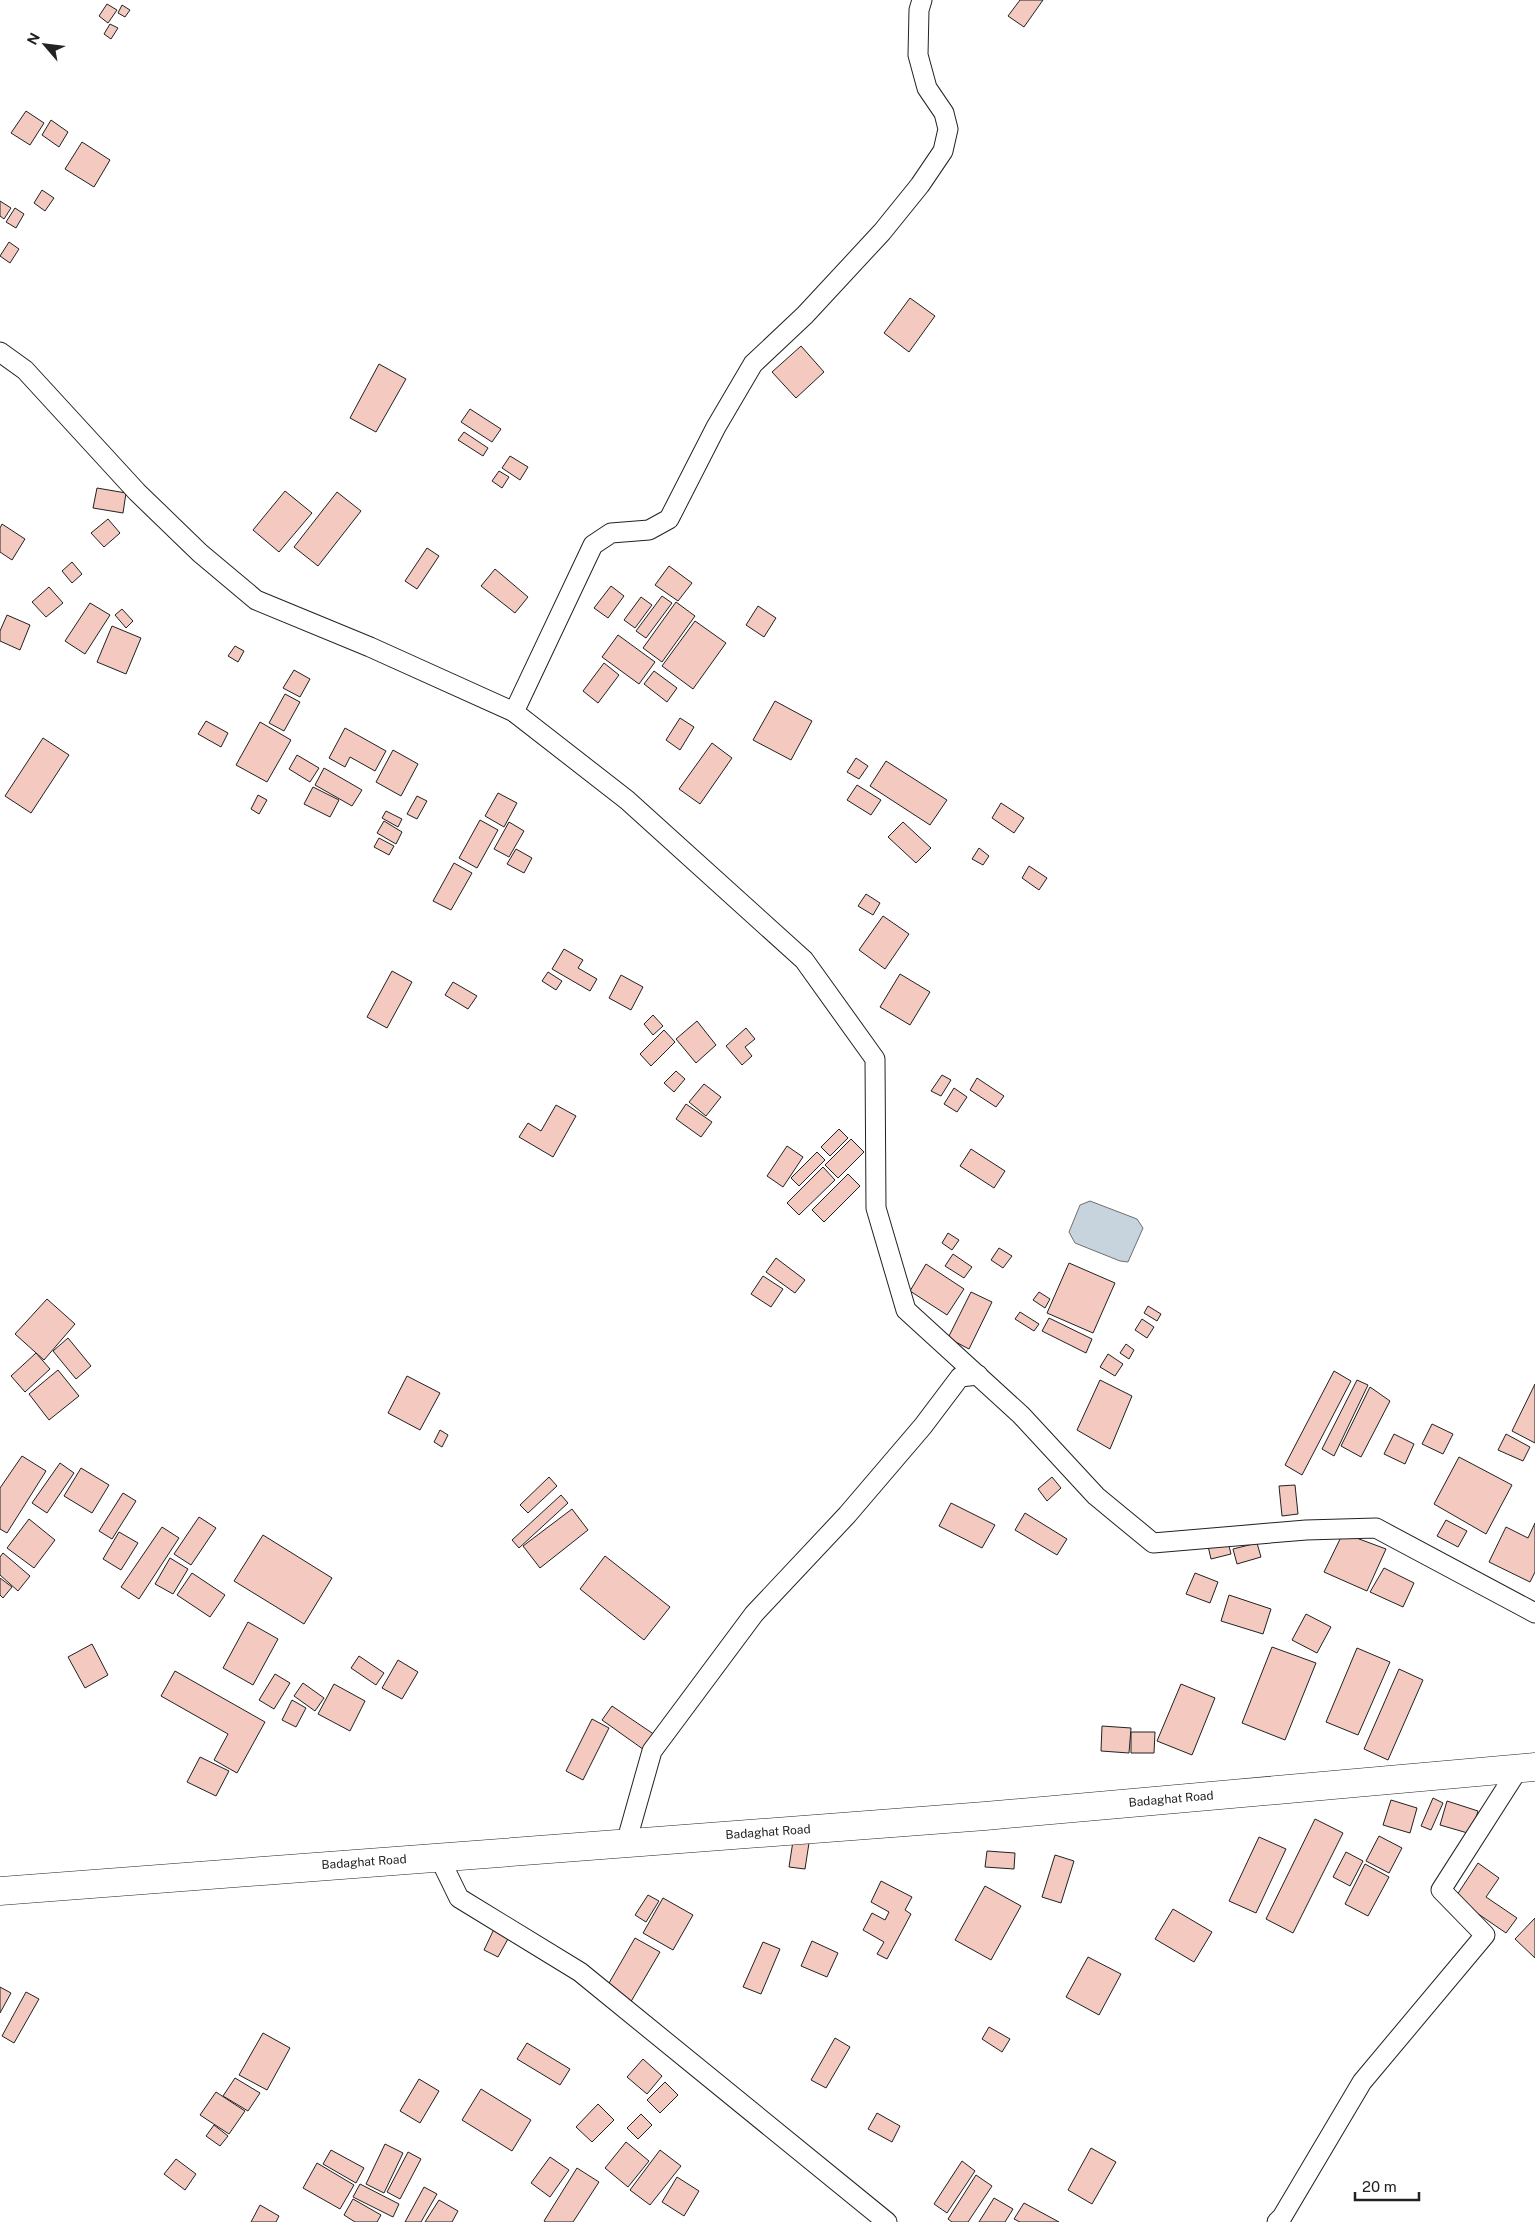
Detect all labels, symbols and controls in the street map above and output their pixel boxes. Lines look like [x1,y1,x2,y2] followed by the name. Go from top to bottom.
[20,20,70,70] north arrow
[24,30,43,47] text: N
[1128,1788,1214,1810] street label: Badaghat Road
[725,1822,811,1842] street label: Badaghat Road
[321,1852,407,1872] street label: Badaghat Road
[1355,2170,1419,2202] scale bar
[1362,2178,1397,2195] text: 20 m

